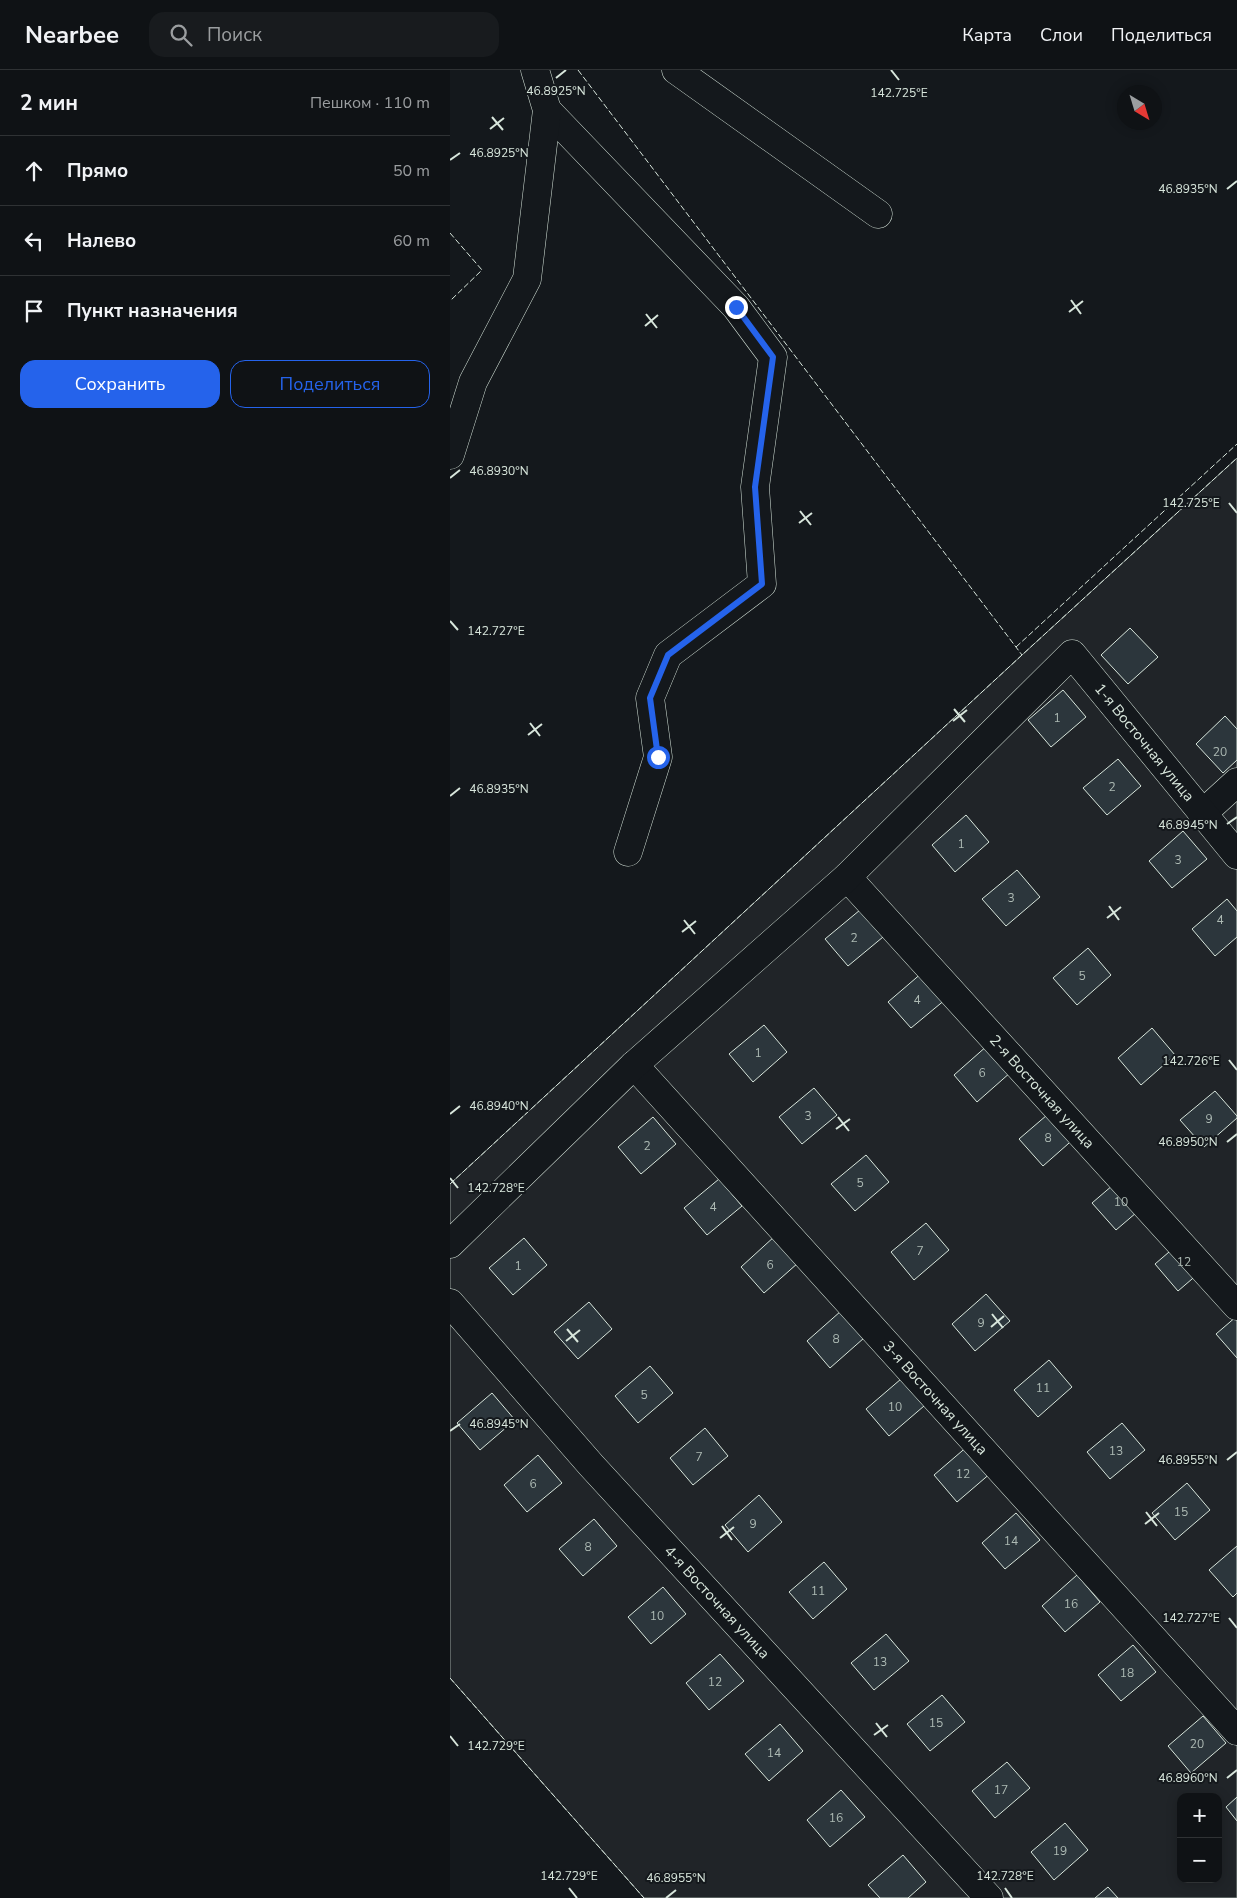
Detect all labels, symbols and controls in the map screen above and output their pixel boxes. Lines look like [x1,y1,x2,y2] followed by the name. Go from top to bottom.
[149,12,499,57] search box
[25,19,119,51] text: Nearbee
[167,21,195,49] icon: search
[207,22,262,48] text: Поиск
[962,23,1012,47] text: Карта
[1040,23,1083,47] text: Слои
[1111,23,1212,47] text: Поделиться
[526,83,586,99] text: 46.8925°N
[870,85,928,101] text: 142.725°E
[1117,85,1162,130] north arrow
[20,89,78,117] text: 2 мин
[310,92,430,114] text: Пешком · 110 m
[469,145,529,161] text: 46.8925°N
[20,157,48,185] icon: ahead
[67,158,128,184] text: Прямо
[393,160,430,182] text: 50 m
[1158,181,1218,197] text: 46.8935°N
[20,227,48,255] icon: left
[67,228,136,254] text: Налево
[393,230,430,252] text: 60 m
[725,296,748,319] route end
[20,297,48,325] icon: arrive
[67,298,238,324] text: Пункт назначения
[20,360,220,408] button: Сохранить
[230,360,430,408] button: Поделиться
[469,463,529,479] text: 46.8930°N
[1162,495,1220,511] text: 142.725°E
[467,623,525,639] text: 142.727°E
[1090,679,1199,806] street label: 1-я Восточная улица
[1053,710,1061,726] house number: 1
[1213,744,1227,760] house number: 20
[647,746,670,769] route start
[1108,779,1116,795] house number: 2
[469,781,529,797] text: 46.8935°N
[1158,817,1218,833] text: 46.8945°N
[957,836,965,852] house number: 1
[1174,852,1182,868] house number: 3
[1007,890,1015,906] house number: 3
[1216,912,1224,928] house number: 4
[850,930,858,946] house number: 2
[1078,968,1086,984] house number: 5
[913,992,921,1008] house number: 4
[985,1030,1099,1153] street label: 2-я Восточная улица
[754,1045,762,1061] house number: 1
[1162,1053,1220,1069] text: 142.726°E
[978,1065,986,1081] house number: 6
[469,1098,529,1114] text: 46.8940°N
[804,1108,812,1124] house number: 3
[1205,1111,1213,1127] house number: 9
[1044,1130,1052,1146] house number: 8
[1158,1134,1218,1150] text: 46.8950°N
[643,1138,651,1154] house number: 2
[856,1175,864,1191] house number: 5
[467,1180,525,1196] text: 142.728°E
[1114,1194,1128,1210] house number: 10
[709,1199,717,1215] house number: 4
[916,1243,924,1259] house number: 7
[1177,1254,1191,1270] house number: 12
[766,1257,774,1273] house number: 6
[514,1258,522,1274] house number: 1
[977,1315,985,1331] house number: 9
[832,1331,840,1347] house number: 8
[879,1337,992,1459] street label: 3-я Восточная улица
[1036,1380,1050,1396] house number: 11
[640,1387,648,1403] house number: 5
[888,1399,902,1415] house number: 10
[469,1416,529,1432] text: 46.8945°N
[1109,1443,1123,1459] house number: 13
[695,1449,703,1465] house number: 7
[1158,1452,1218,1468] text: 46.8955°N
[956,1466,970,1482] house number: 12
[529,1476,537,1492] house number: 6
[1174,1504,1188,1520] house number: 15
[749,1516,757,1532] house number: 9
[1004,1533,1018,1549] house number: 14
[584,1539,592,1555] house number: 8
[660,1541,774,1663] street label: 4-я Восточная улица
[811,1583,825,1599] house number: 11
[1064,1596,1078,1612] house number: 16
[650,1608,664,1624] house number: 10
[1162,1610,1220,1626] text: 142.727°E
[873,1654,887,1670] house number: 13
[1120,1665,1134,1681] house number: 18
[708,1674,722,1690] house number: 12
[929,1715,943,1731] house number: 15
[1190,1736,1204,1752] house number: 20
[467,1738,525,1754] text: 142.729°E
[767,1745,781,1761] house number: 14
[1158,1770,1218,1786] text: 46.8960°N
[994,1782,1008,1798] house number: 17
[1177,1793,1222,1883] map controls
[1177,1793,1222,1838] button: +
[829,1810,843,1826] house number: 16
[1177,1838,1222,1883] button: −
[1053,1843,1067,1859] house number: 19
[540,1868,598,1884] text: 142.729°E
[976,1868,1034,1884] text: 142.728°E
[646,1870,706,1886] text: 46.8955°N

